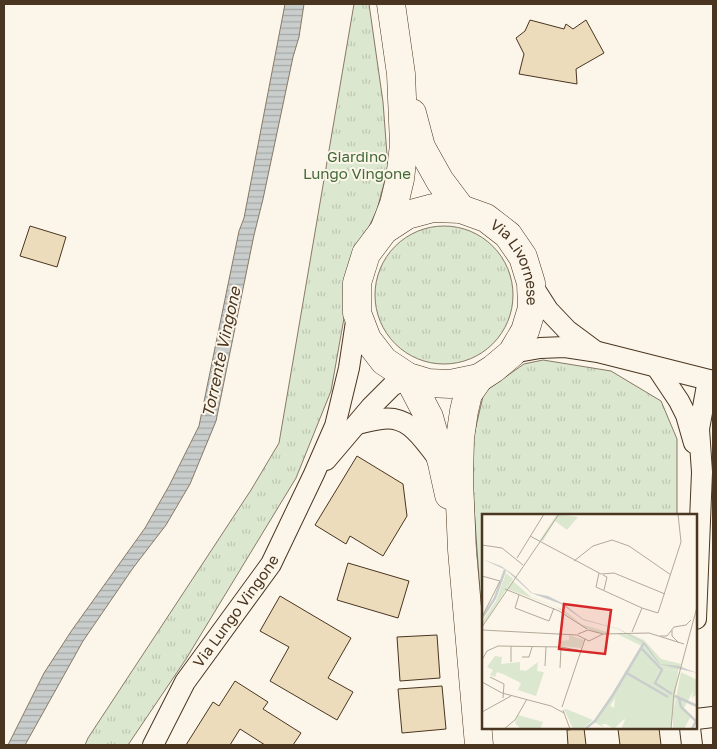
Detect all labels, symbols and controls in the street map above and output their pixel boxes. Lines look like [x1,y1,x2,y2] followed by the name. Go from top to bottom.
[303,147,411,182] park label: Giardino Lungo Vingone
[487,215,542,306] street label: Via Livornese
[197,283,245,419] water label: Torrente Vingone
[482,514,697,729] inset map
[189,552,282,670] street label: Via Lungo Vingone

